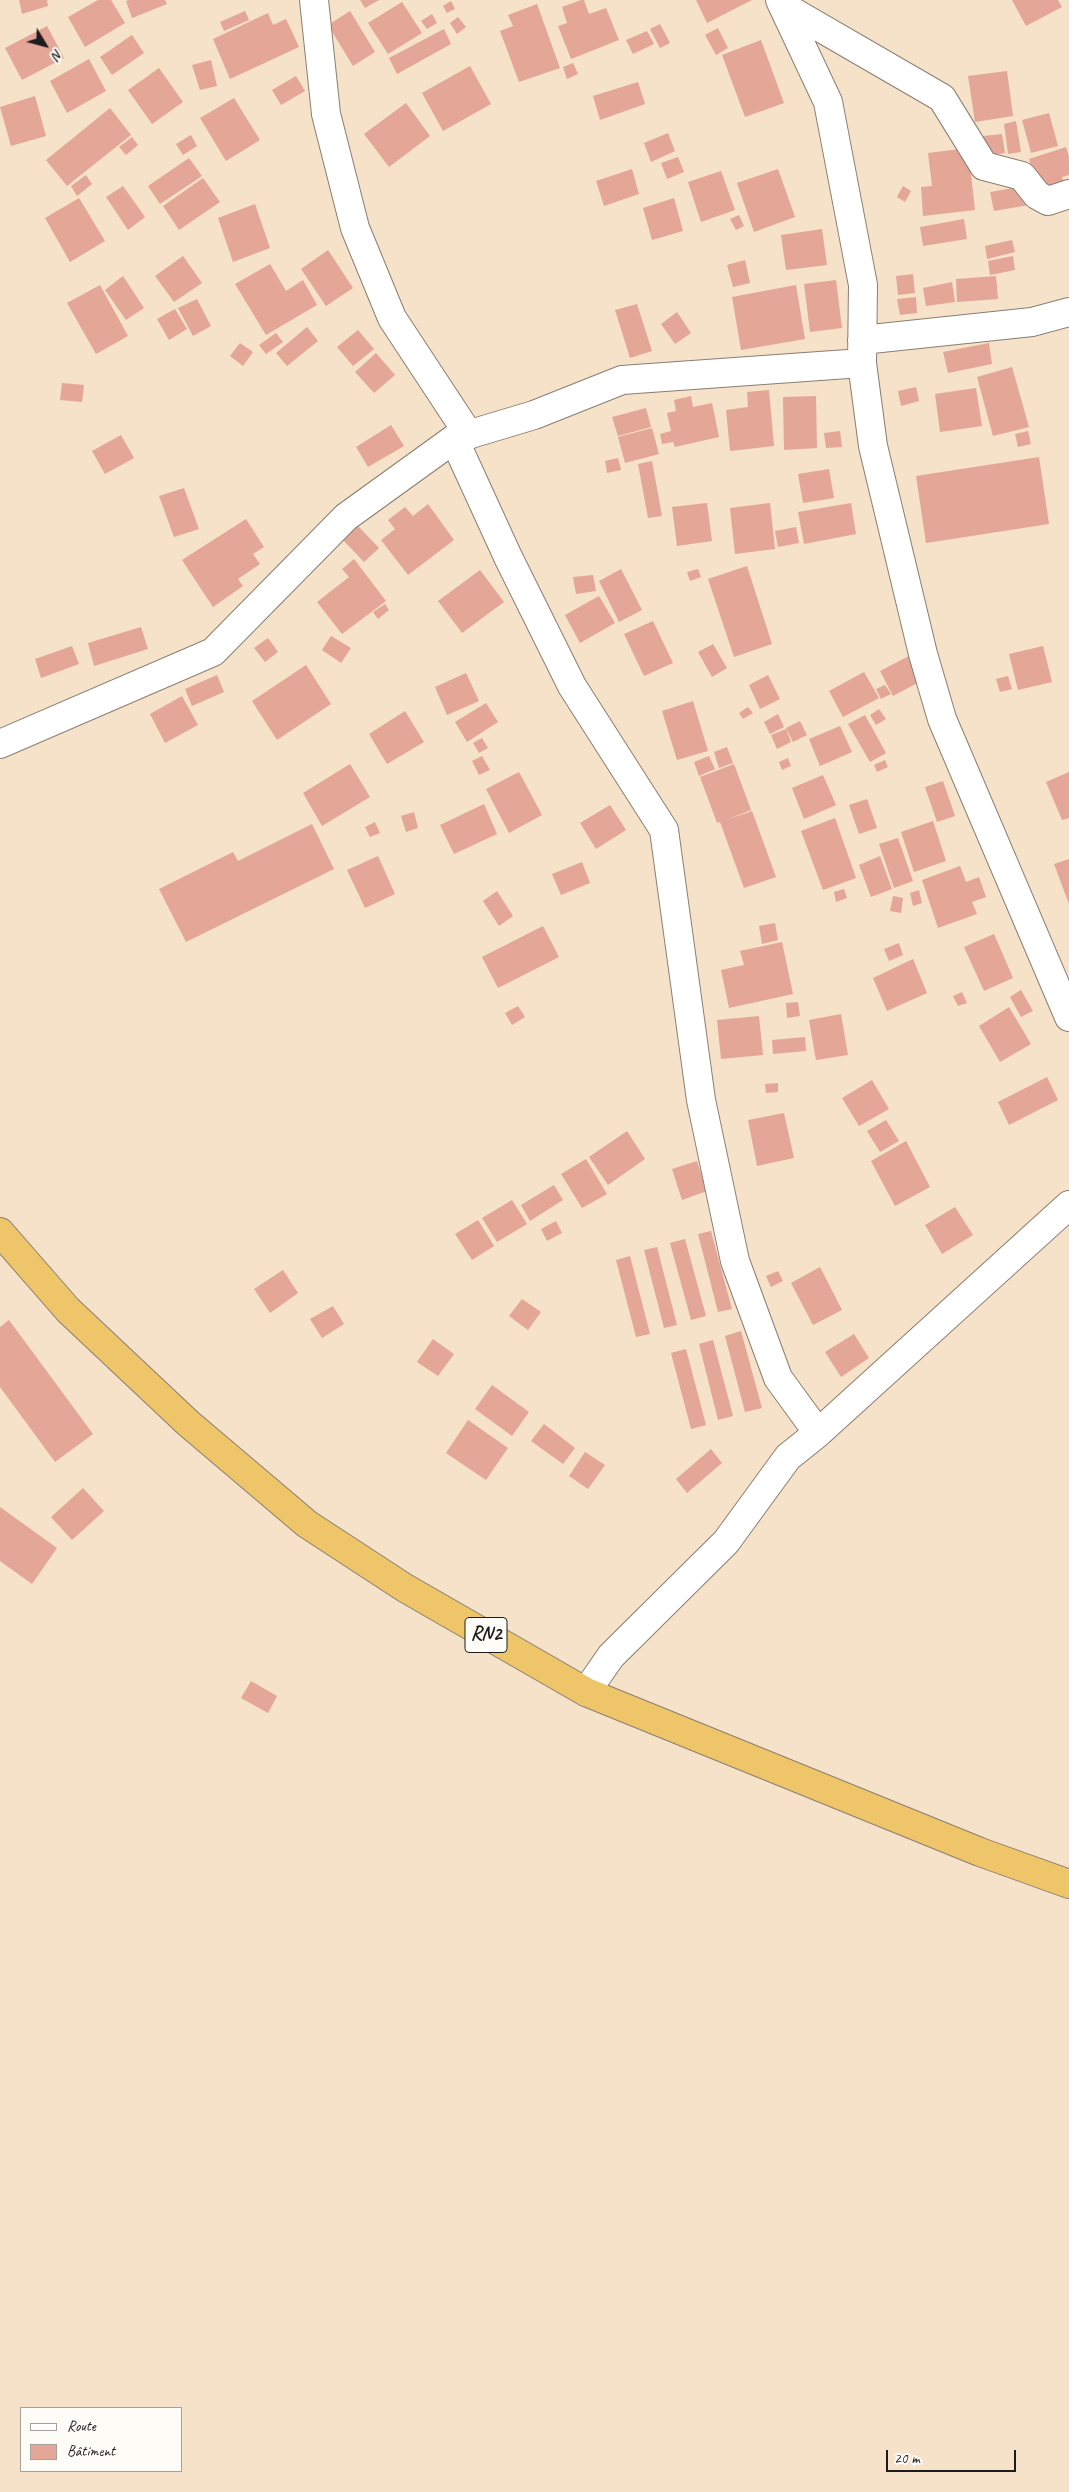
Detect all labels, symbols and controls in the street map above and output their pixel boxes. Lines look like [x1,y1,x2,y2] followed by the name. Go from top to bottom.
[20,20,70,70] north arrow
[48,46,67,63] text: N
[465,1618,507,1652] road number: RN2
[20,2407,182,2472] legend
[67,2417,96,2436] text: Route
[889,2440,1019,2472] scale bar
[67,2442,115,2461] text: Bâtiment
[894,2449,920,2468] text: 20 m

